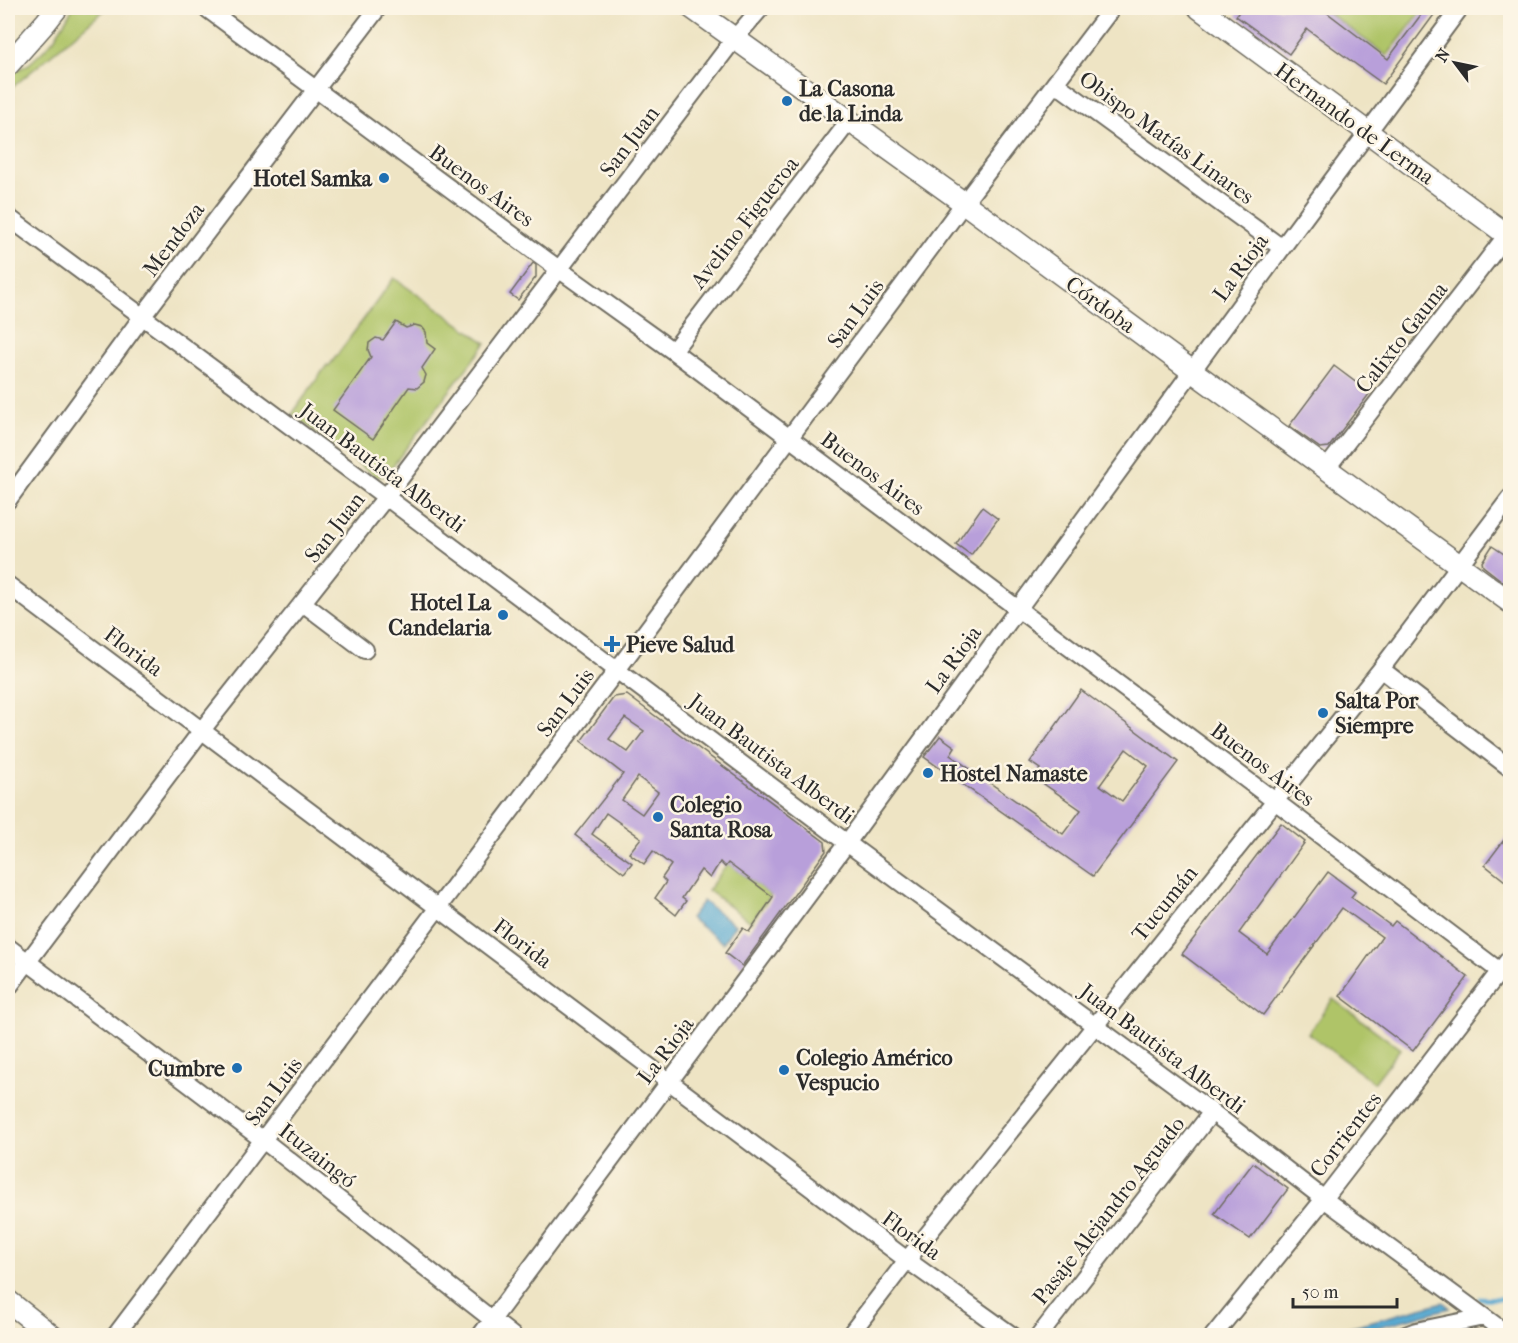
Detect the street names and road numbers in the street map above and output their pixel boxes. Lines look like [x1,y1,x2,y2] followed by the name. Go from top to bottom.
[1270,57,1440,191] street label: Hernando de Lerma
[1074,66,1259,210] street label: Obispo Matías Linares
[595,101,665,182] street label: San Juan
[424,139,539,233] street label: Buenos Aires
[685,151,805,295] street label: Avelino Figueroa
[137,197,211,282] street label: Mendoza
[1208,228,1275,307] street label: La Rioja
[1061,271,1141,339] street label: Córdoba
[822,274,890,353] street label: San Luis
[1350,276,1454,398] street label: Calixto Gauna
[293,396,471,539] street label: Juan Bautista Alberdi
[815,426,929,521] street label: Buenos Aires
[299,487,371,568] street label: San Juan
[921,620,988,699] street label: La Rioja
[99,621,169,683] street label: Florida
[532,663,600,742] street label: San Luis
[682,687,860,830] street label: Juan Bautista Alberdi
[1205,717,1319,812] street label: Buenos Aires
[1126,860,1203,947] street label: Tucumán
[488,913,558,975] street label: Florida
[1073,977,1251,1120] street label: Juan Bautista Alberdi
[632,1011,700,1089] street label: La Rioja
[240,1052,308,1131] street label: San Luis
[1304,1087,1387,1182] street label: Corrientes
[1027,1111,1190,1310] street label: Pasaje Alejandro Aguado
[274,1118,361,1194] street label: Ituzaingó
[877,1206,947,1266] street label: Florida

